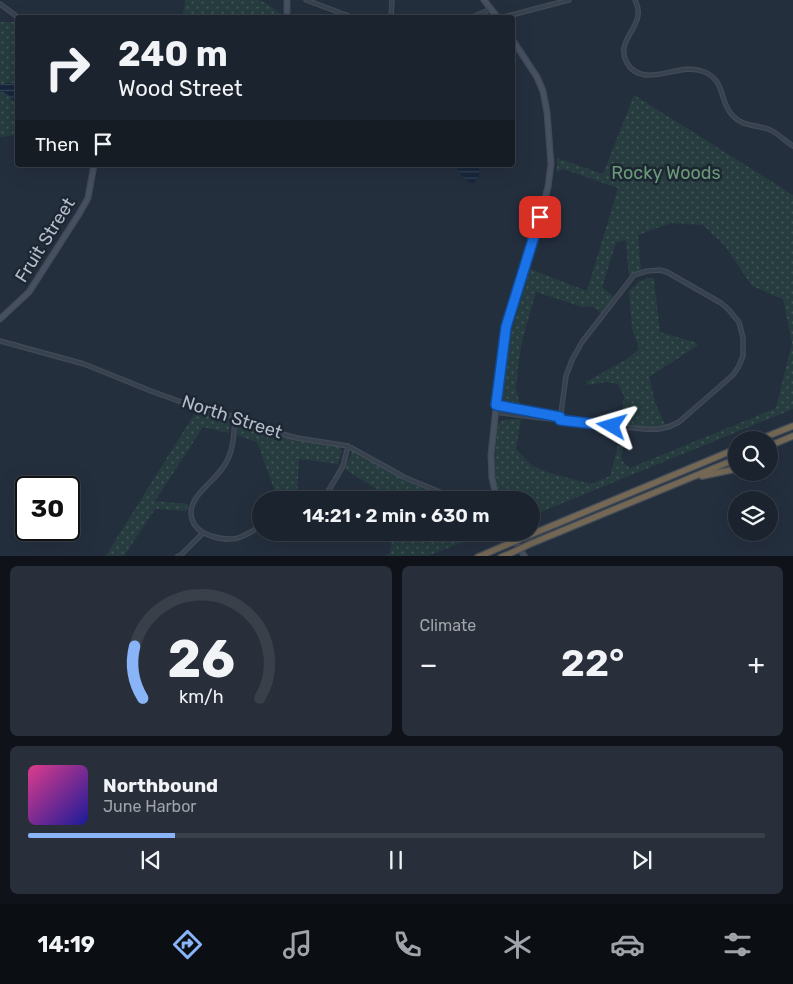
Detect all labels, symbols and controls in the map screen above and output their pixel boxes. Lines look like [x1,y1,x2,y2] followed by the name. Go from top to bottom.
[118,33,228,75] text: 240 m
[35,35,100,100] icon: right
[118,75,243,102] text: Wood Street
[89,130,117,158] icon: arrive
[35,133,79,156] text: Then
[611,162,721,184] park label: Rocky Woods
[10,194,80,286] street label: Fruit Street
[519,196,561,238] pin
[526,203,554,231] icon: arrive
[179,390,285,444] street label: North Street
[585,399,637,451] position arrow
[728,431,778,541] map controls
[728,431,778,481] button: search
[15,476,80,541] speed limit sign: 30
[728,491,778,541] button: layers
[303,504,489,527] text: 14:21 · 2 min · 630 m
[420,616,476,635] text: Climate
[167,628,235,690] text: 26
[561,640,624,686] text: 22°
[420,648,438,681] text: −
[748,648,765,681] text: +
[178,686,223,707] text: km/h
[103,774,218,797] text: Northbound
[103,797,196,816] text: June Harbor
[137,846,165,874] icon: previous
[382,846,410,874] icon: pause
[628,846,656,874] icon: next
[170,927,205,962] icon: directions
[280,927,315,962] icon: music
[390,927,425,962] icon: phone
[500,927,535,962] icon: climate
[610,927,645,962] icon: car
[720,927,755,962] icon: filters
[38,931,95,958] text: 14:19

